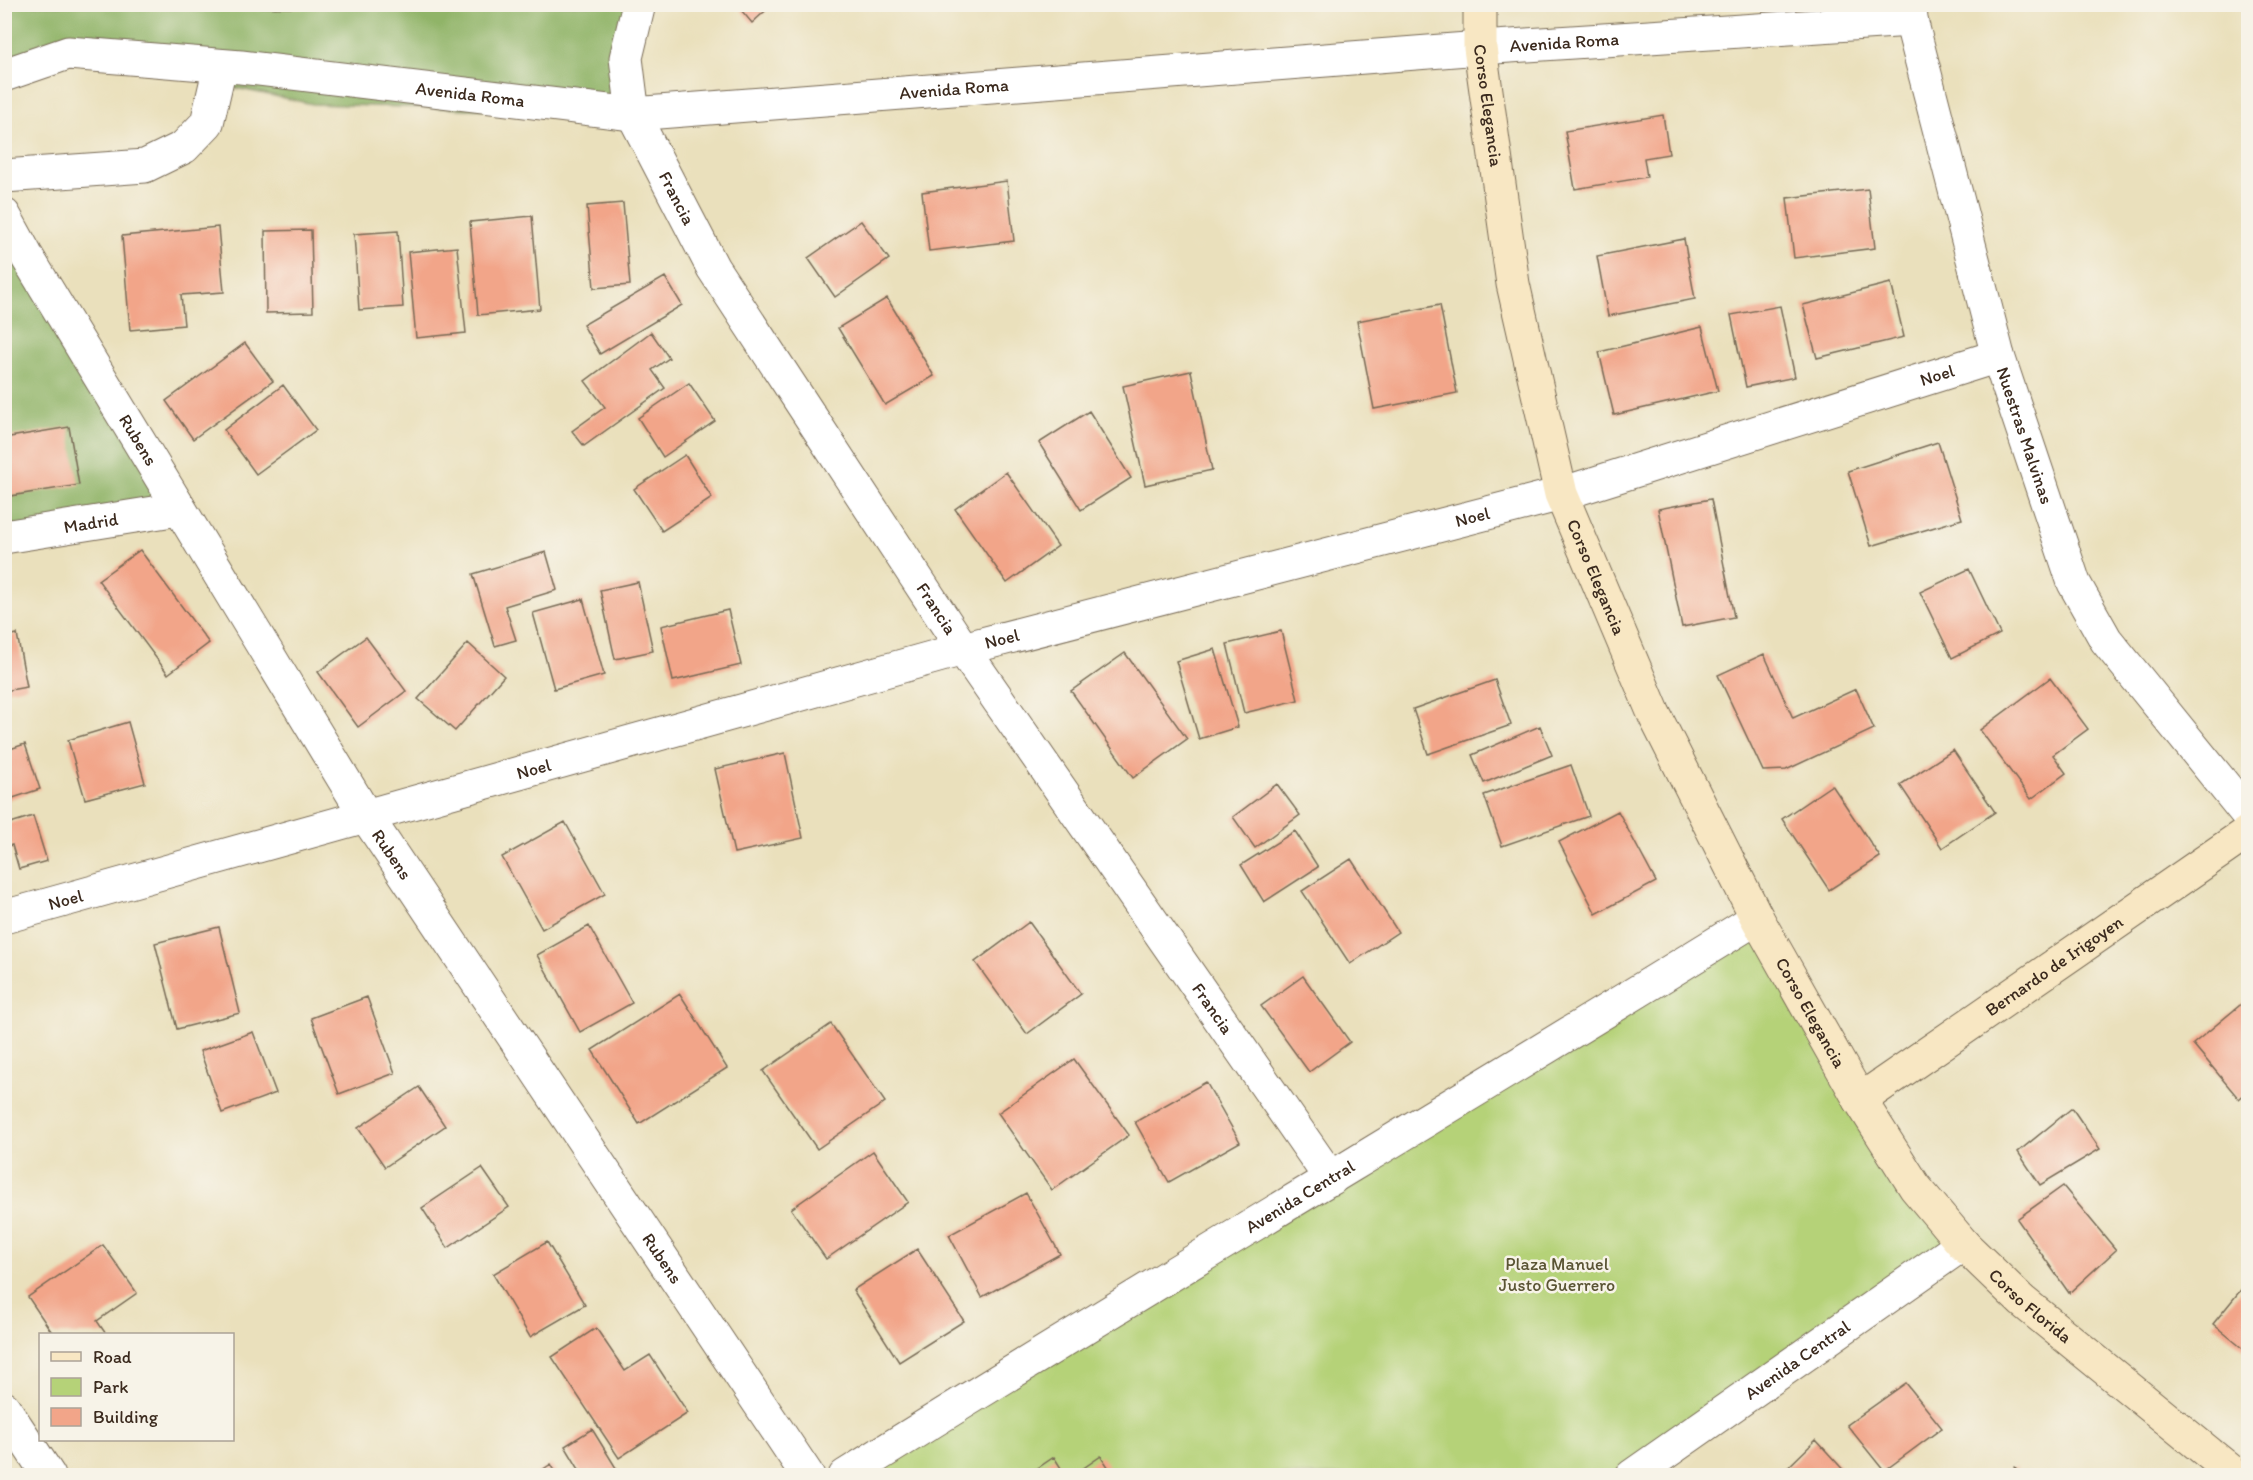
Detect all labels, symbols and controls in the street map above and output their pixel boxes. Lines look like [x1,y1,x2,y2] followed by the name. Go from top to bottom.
[1509,28,1620,57] street label: Avenida Roma
[1469,43,1508,169] street label: Corso Elegancia
[898,74,1010,104] street label: Avenida Roma
[414,77,526,112] street label: Avenida Roma
[654,168,700,230] street label: Francia
[1917,359,1957,391] street label: Noel
[1991,364,2058,507] street label: Nuestras Malvinas
[114,410,162,470] street label: Rubens
[1453,502,1492,532] street label: Noel
[62,508,120,538] street label: Madrid
[1562,516,1631,639] street label: Corso Elegancia
[912,579,962,639] street label: Francia
[982,624,1022,654] street label: Noel
[514,754,554,784] street label: Noel
[367,825,417,884] street label: Rubens
[46,884,85,915] street label: Noel
[1981,911,2127,1021] street label: Bernardo de Irigoyen
[1771,954,1851,1073] street label: Corso Elegancia
[1187,979,1239,1039] street label: Francia
[1241,1155,1359,1238] street label: Avenida Central
[637,1229,687,1288] street label: Rubens
[1499,1253,1615,1296] park label: Plaza Manuel Justo Guerrero
[1984,1264,2076,1348] street label: Corso Florida
[1740,1316,1854,1405] street label: Avenida Central
[39,1333,234,1441] legend
[93,1346,132,1368] text: Road
[93,1376,128,1398] text: Park
[93,1406,159,1428] text: Building

